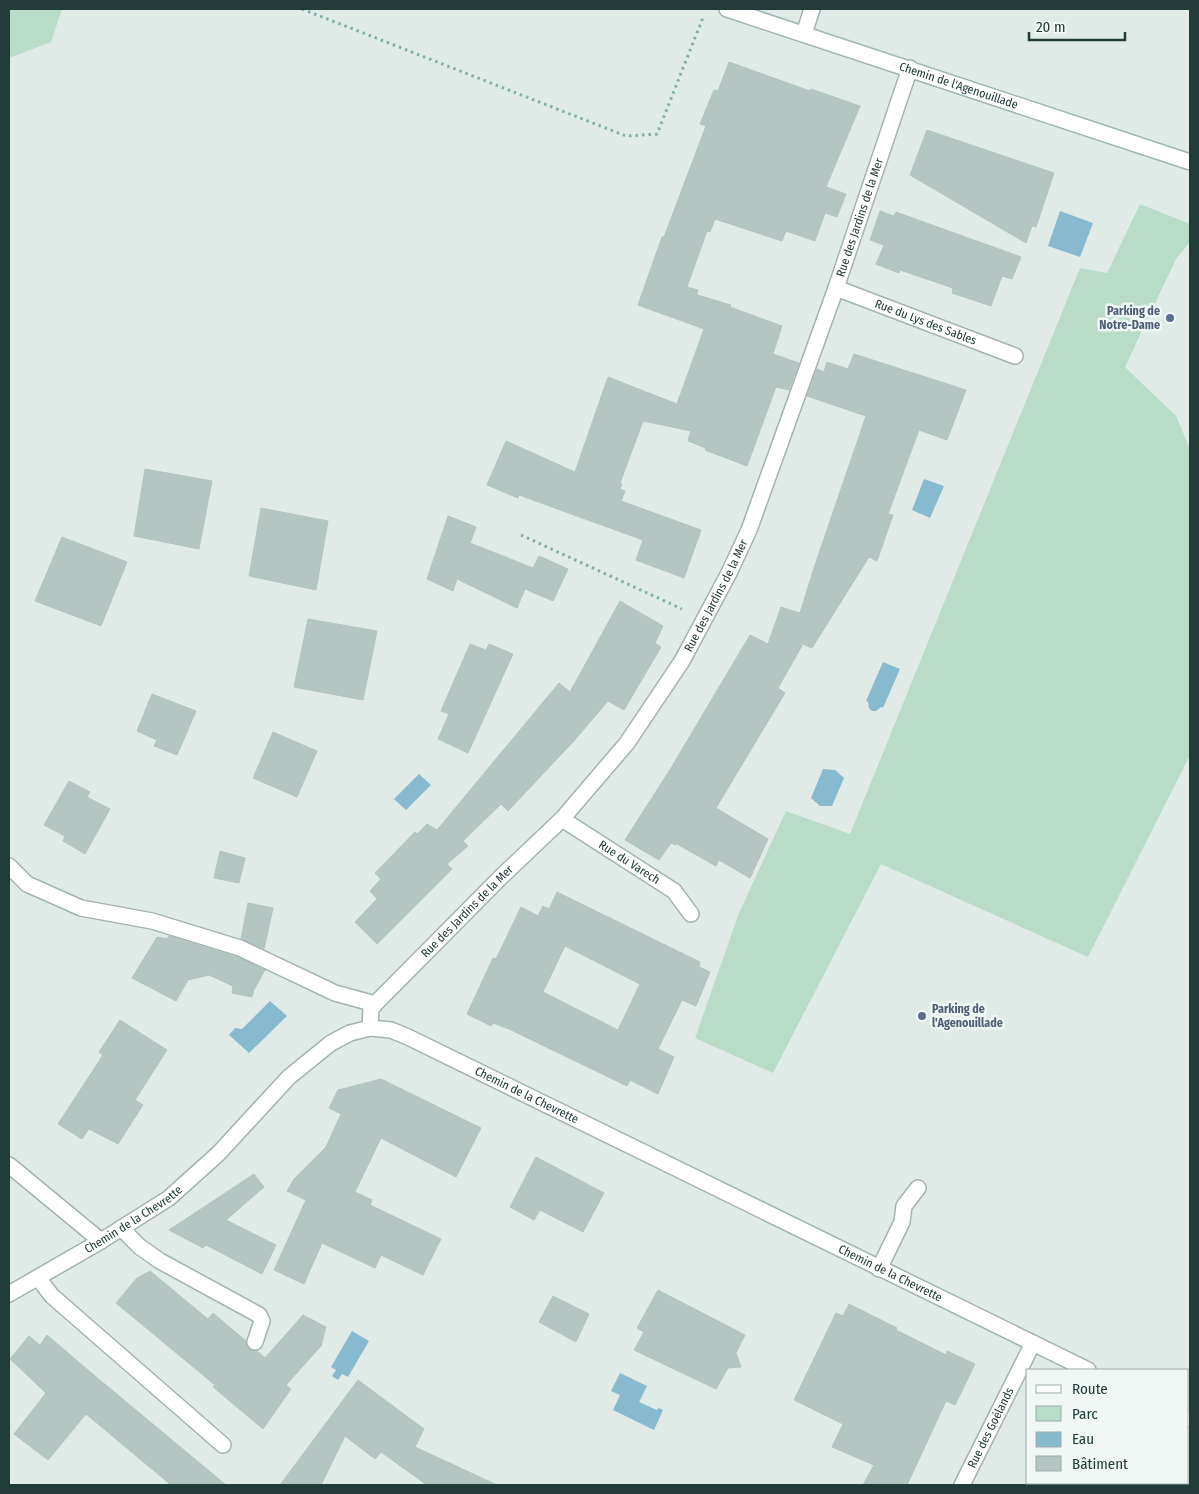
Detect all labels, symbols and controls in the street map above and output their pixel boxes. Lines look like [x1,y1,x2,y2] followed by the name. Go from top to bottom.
[1029,10,1125,42] scale bar
[1036,18,1066,36] text: 20 m
[898,59,1020,112] street label: Chemin de l'Agenouillade
[833,156,886,279] street label: Rue des Jardins de la Mer
[873,296,979,348] street label: Rue du Lys des Sables
[1099,304,1160,332] place label: Parking de Notre-Dame
[1164,312,1176,324] marker: Parking de Notre-Dame
[681,536,751,654] street label: Rue des Jardins de la Mer
[596,837,662,887] street label: Rue du Varech
[418,862,516,960] street label: Rue des Jardins de la Mer
[932,1002,1003,1030] place label: Parking de l'Agenouillade
[916,1010,928,1022] marker: Parking de l'Agenouillade
[473,1064,581,1126] street label: Chemin de la Chevrette
[82,1183,185,1256] street label: Chemin de la Chevrette
[836,1242,945,1305] street label: Chemin de la Chevrette
[1026,1369,1189,1484] legend
[1072,1380,1108,1398] text: Route
[965,1385,1017,1470] street label: Rue des Goélands
[1072,1405,1098,1423] text: Parc
[1072,1430,1094,1448] text: Eau
[1072,1455,1128,1473] text: Bâtiment

